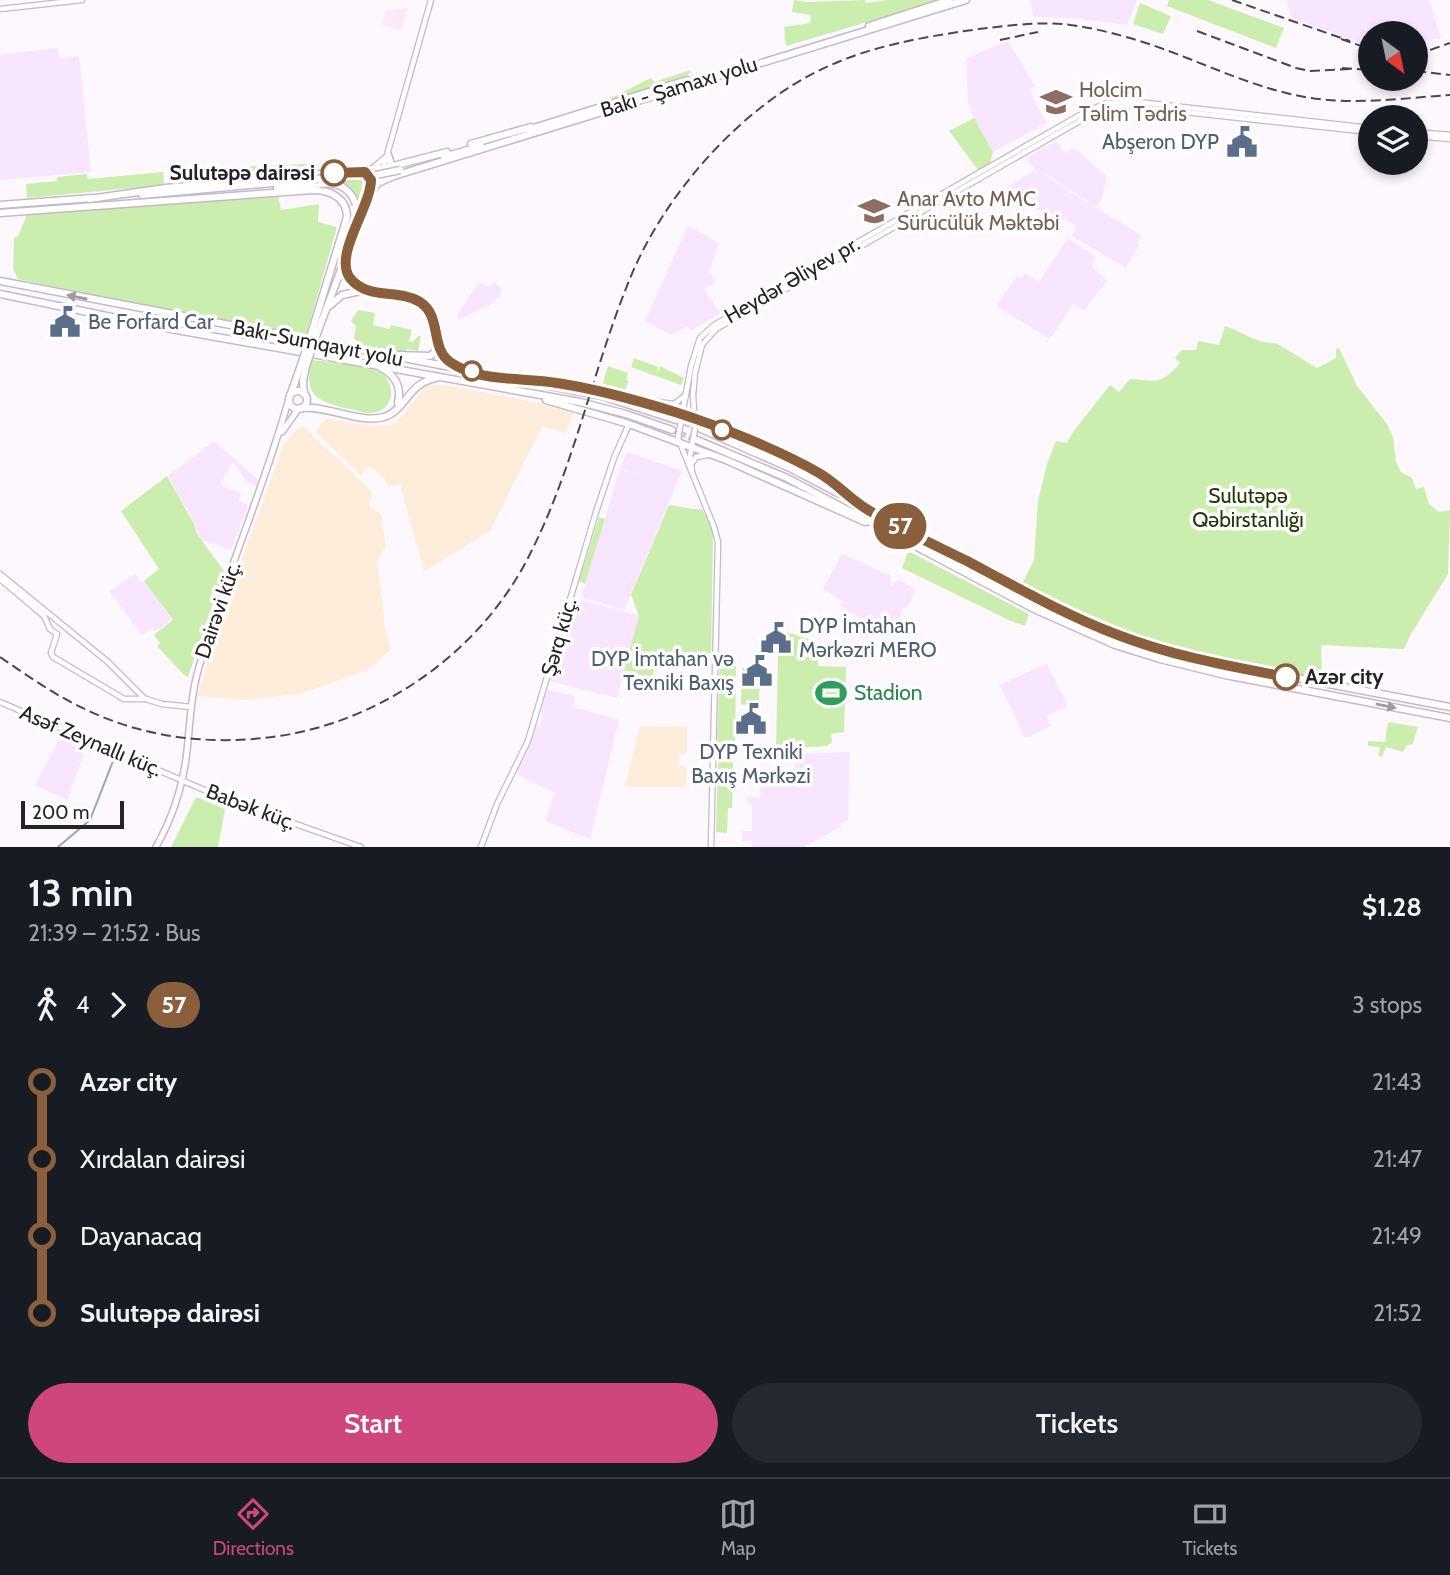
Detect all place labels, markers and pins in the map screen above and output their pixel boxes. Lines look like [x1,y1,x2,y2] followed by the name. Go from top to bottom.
[1079,77,1187,126] place label: Holcim Təlim Tədris
[1039,85,1073,119] school or university icon: Holcim Təlim Tədris
[1225,125,1259,159] public building icon: Abşeron DYP
[1102,129,1219,154] place label: Abşeron DYP
[170,160,315,185] place label: Sulutəpə dairəsi
[321,160,347,186] marker: Sulutəpə dairəsi
[897,186,1060,235] place label: Anar Avto MMC Sürücülük Məktəbi
[857,194,891,228] school or university icon: Anar Avto MMC Sürücülük Məktəbi
[48,305,82,339] public building icon: Be Forfard Car
[88,309,214,334] place label: Be Forfard Car
[462,361,482,381] unlabelled marker
[712,420,732,440] unlabelled marker
[799,613,937,662] place label: DYP İmtahan Mərkəzri MERO
[759,621,793,655] public building icon: DYP İmtahan Mərkəzri MERO
[591,646,734,695] place label: DYP İmtahan və Texniki Baxış
[740,654,774,688] public building icon: DYP İmtahan və Texniki Baxış
[1273,664,1299,690] marker: Azər city
[1305,664,1384,689] place label: Azər city
[814,676,848,710] sports icon: Stadion
[854,680,923,705] place label: Stadion
[734,702,768,736] public building icon: DYP Texniki Baxış Mərkəzi
[691,739,811,788] place label: DYP Texniki Baxış Mərkəzi

